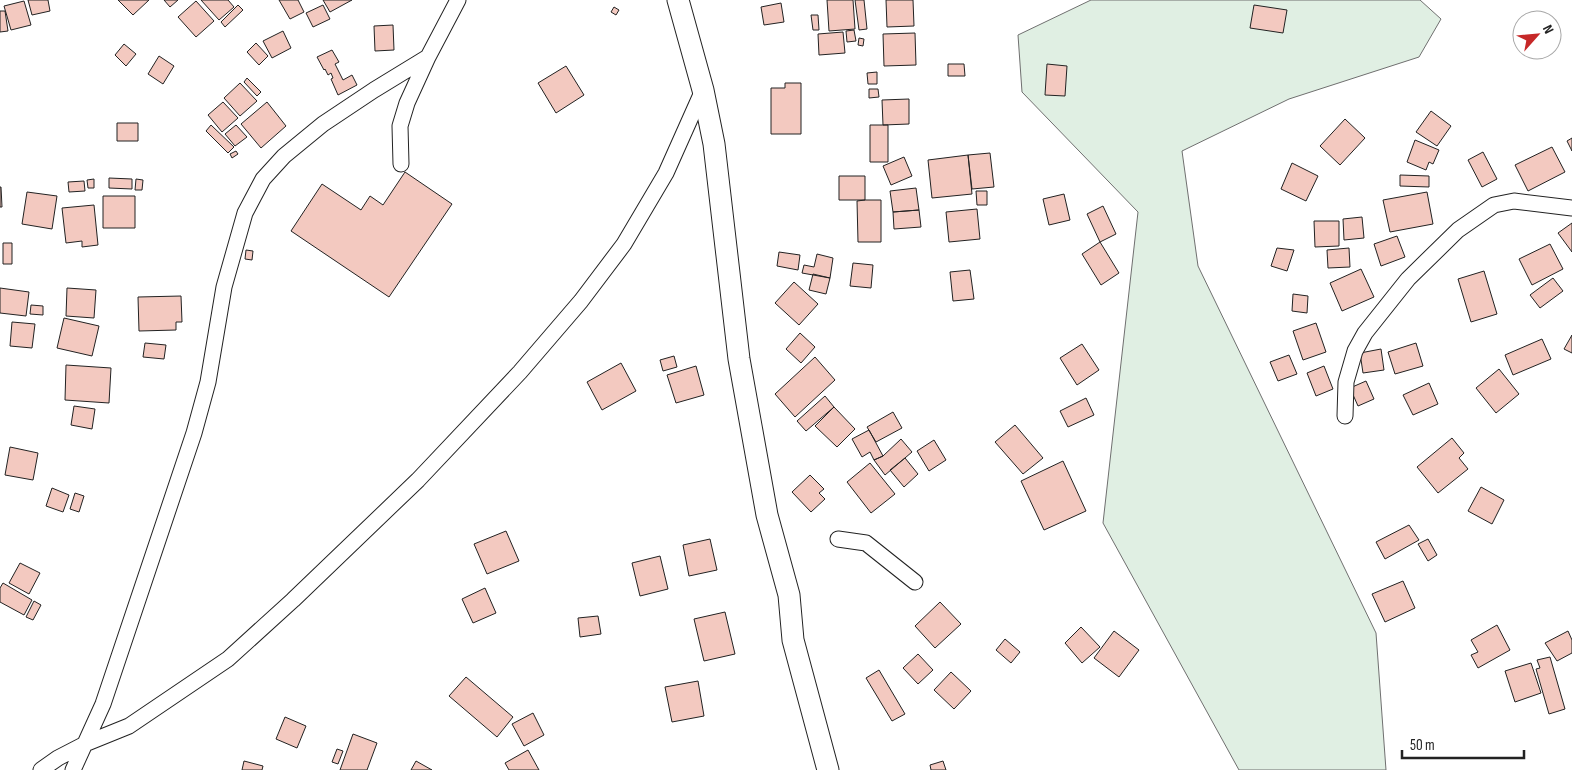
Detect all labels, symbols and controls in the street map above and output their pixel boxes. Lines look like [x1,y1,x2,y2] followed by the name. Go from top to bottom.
[1512,10,1562,60] north arrow
[1539,22,1557,37] text: N
[1402,728,1524,760] scale bar
[1410,736,1435,755] text: 50 m

